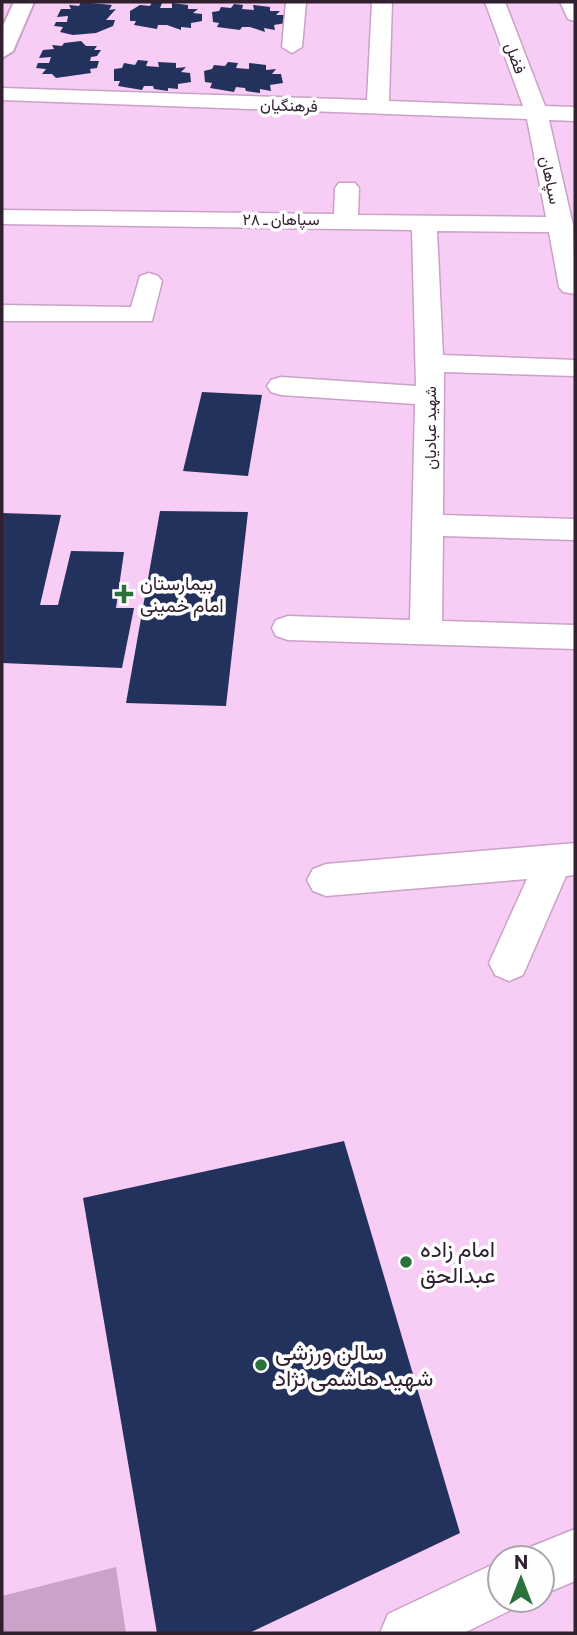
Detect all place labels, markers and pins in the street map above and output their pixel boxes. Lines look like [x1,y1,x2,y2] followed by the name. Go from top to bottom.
[140,571,224,618] place label: بیمارستان امام خمینی
[114,584,134,604] marker: بیمارستان امام خمینی
[420,1234,496,1289] place label: امام زاده عبدالحق
[398,1254,414,1270] marker: امام زاده عبدالحق
[275,1337,433,1393] place label: سالن ورزشی شهید هاشمی نژاد
[253,1357,269,1373] marker: سالن ورزشی شهید هاشمی نژاد

